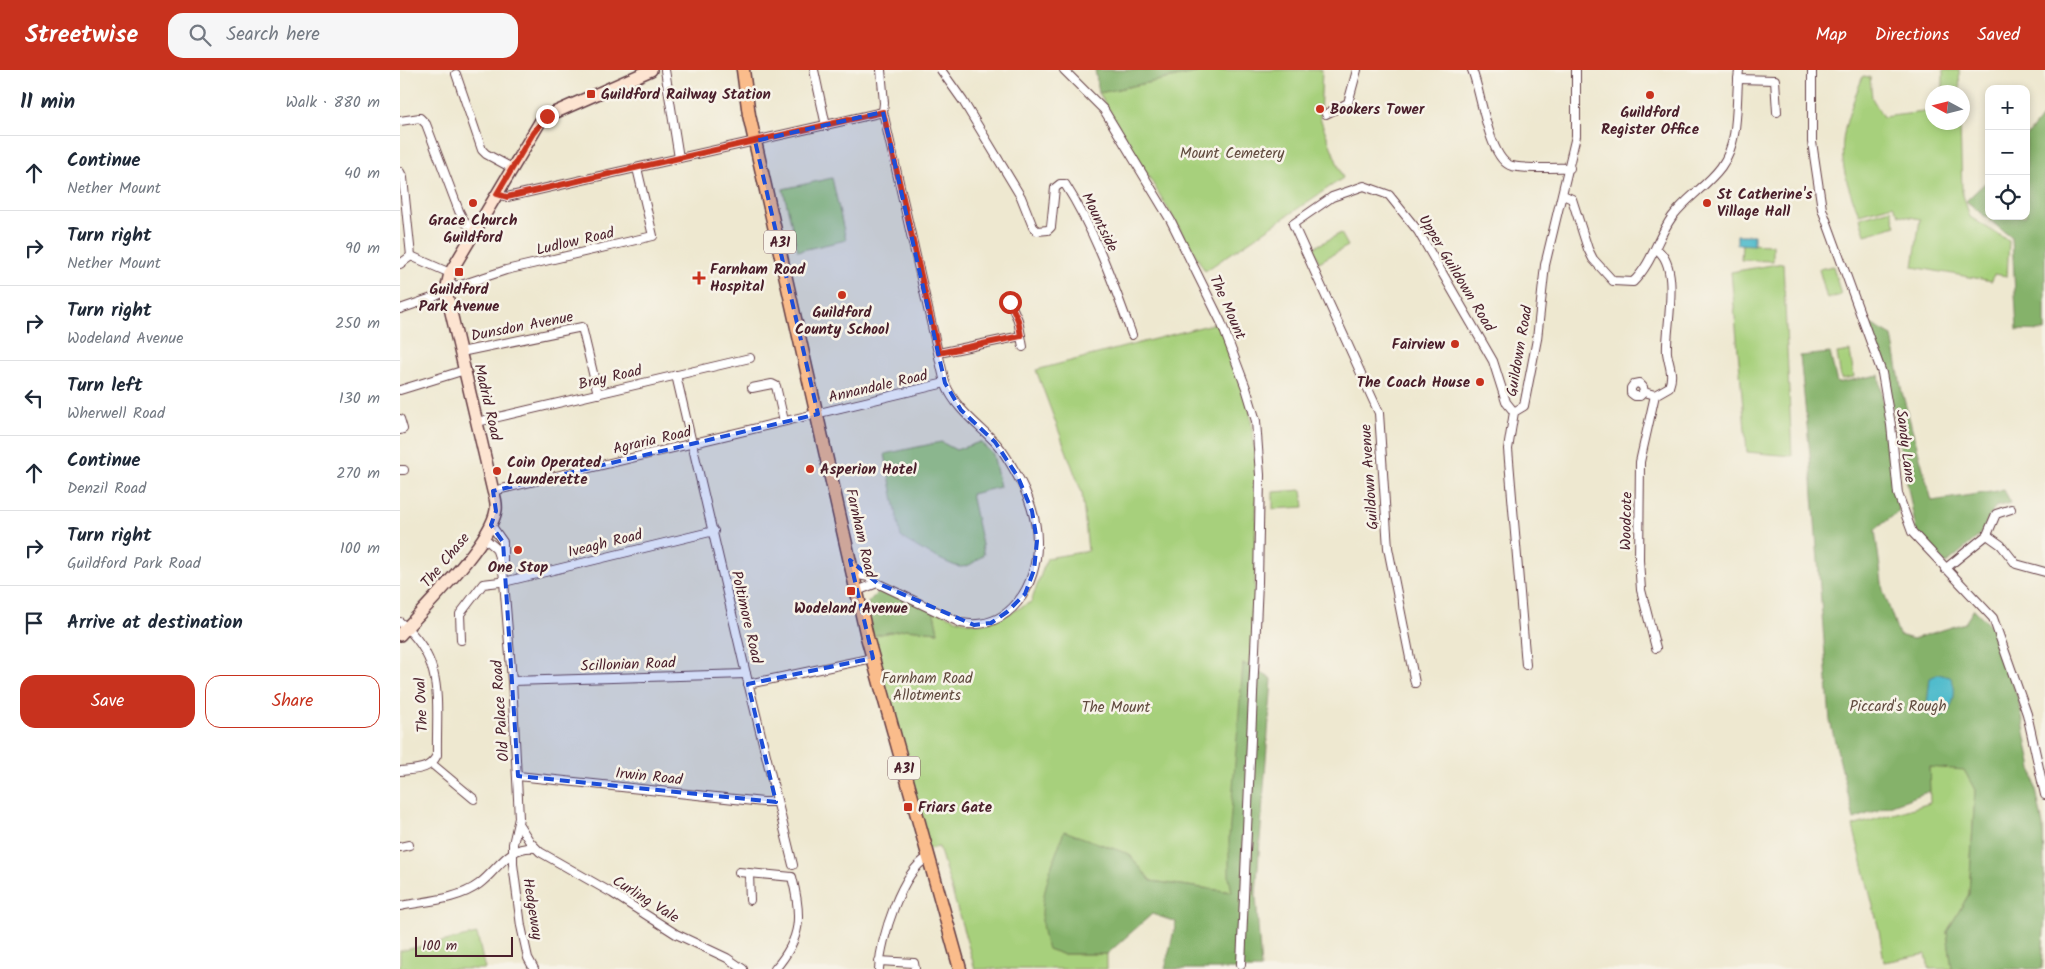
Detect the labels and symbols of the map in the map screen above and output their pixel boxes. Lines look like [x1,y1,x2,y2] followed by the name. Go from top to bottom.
[601,83,771,107] place label: Guildford Railway Station
[1925,85,1970,130] north arrow
[585,88,597,100] marker: Guildford Railway Station
[1644,89,1656,101] marker: Guildford Register Office
[1330,98,1425,122] place label: Bookers Tower
[1601,101,1700,142] place label: Guildford Register Office
[1314,103,1326,115] marker: Bookers Tower
[536,105,559,128] route end
[1180,142,1285,166] park label: Mount Cemetery
[1717,183,1813,224] place label: St Catherine's Village Hall
[1074,188,1124,257] street label: Mountside
[467,197,479,209] marker: Grace Church Guildford
[1701,197,1713,209] marker: St Catherine's Village Hall
[429,209,517,250] place label: Grace Church Guildford
[1412,210,1501,337] street label: Upper Guildown Road
[534,221,617,263] street label: Ludlow Road
[764,230,796,253] road number: A31
[710,258,806,299] place label: Farnham Road Hospital
[453,266,465,278] marker: Guildford Park Avenue
[692,271,706,285] marker: Farnham Road Hospital
[1202,271,1252,344] street label: The Mount
[419,278,500,319] place label: Guildford Park Avenue
[836,289,848,301] marker: Guildford County School
[999,291,1022,314] route start
[795,301,889,342] place label: Guildford County School
[1500,303,1540,399] street label: Guildown Road
[469,305,576,349] street label: Dunsdon Avenue
[1392,333,1445,357] place label: Fairview
[1449,338,1461,350] marker: Fairview
[576,359,645,397] street label: Bray Road
[467,361,508,444] street label: Madrid Road
[826,364,931,410] street label: Annandale Road
[1357,371,1471,395] place label: The Coach House
[1474,376,1486,388] marker: The Coach House
[1889,408,1921,484] street label: Sandy Lane
[611,420,694,462] street label: Agraria Road
[1354,423,1386,531] street label: Guildown Avenue
[507,451,602,492] place label: Coin Operated Launderette
[820,458,917,482] place label: Asperion Hotel
[804,463,816,475] marker: Asperion Hotel
[491,465,503,477] marker: Coin Operated Launderette
[838,486,882,581] street label: Farnham Road
[1614,491,1640,551] street label: Woodcote
[565,523,646,565] street label: Iveagh Road
[415,527,476,594] street label: The Chase
[512,544,524,556] marker: One Stop
[488,556,548,580] place label: One Stop
[724,568,768,666] street label: Poltimore Road
[845,585,857,597] marker: Wodeland Avenue
[794,597,909,621] place label: Wodeland Avenue
[580,651,676,679] street label: Scillonian Road
[485,659,517,763] street label: Old Palace Road
[882,667,973,708] park label: Farnham Road Allotments
[409,677,435,733] street label: The Oval
[1849,695,1947,719] park label: Piccard's Rough
[1082,696,1150,720] park label: The Mount
[888,756,920,780] road number: A31
[614,762,684,793] street label: Irwin Road
[918,796,993,820] place label: Friars Gate
[902,801,914,813] marker: Friars Gate
[607,870,684,930] street label: Curling Vale
[515,876,549,943] street label: Hedgeway
[415,934,512,957] scale bar

